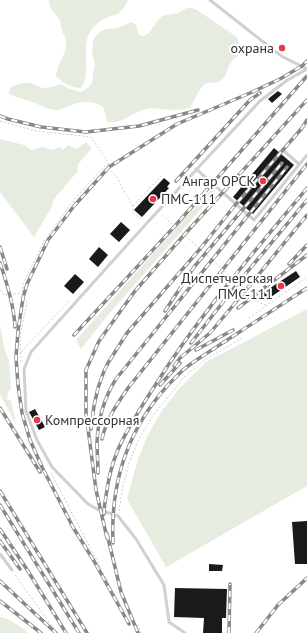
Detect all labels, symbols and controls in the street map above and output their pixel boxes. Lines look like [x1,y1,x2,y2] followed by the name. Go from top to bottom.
[231,39,274,57] place label: охрана
[277,43,287,53] marker: охрана
[182,172,255,190] place label: Ангар ОРСК
[258,176,268,186] marker: Ангар ОРСК
[161,190,216,208] place label: ПМС-111
[148,194,158,204] marker: ПМС-111
[181,269,273,303] place label: Диспетчерская ПМС-111
[276,281,286,291] marker: Диспетчерская ПМС-111
[45,411,139,429] place label: Компрессорная
[32,415,42,425] marker: Компрессорная

